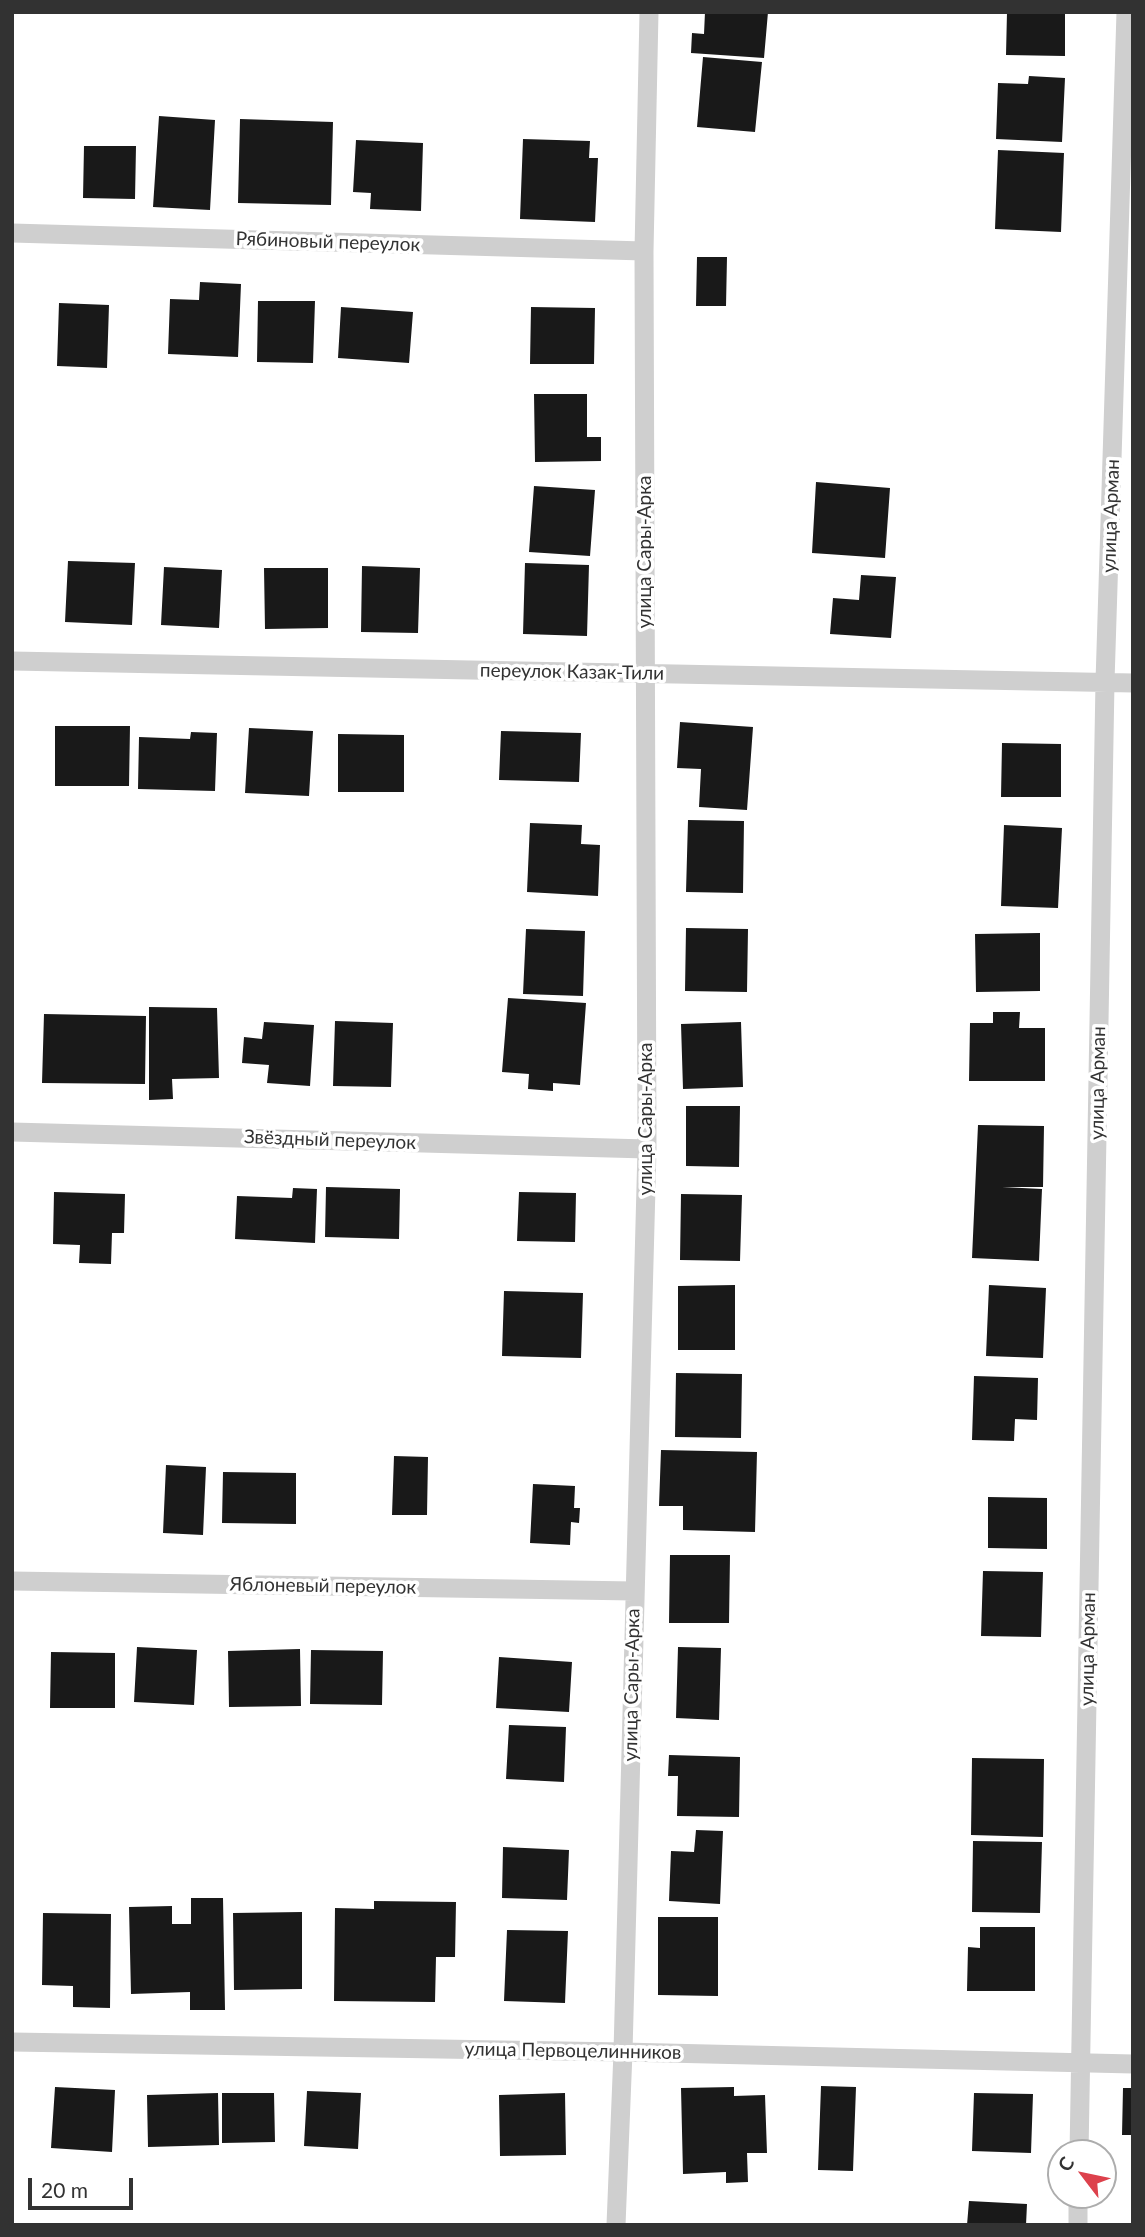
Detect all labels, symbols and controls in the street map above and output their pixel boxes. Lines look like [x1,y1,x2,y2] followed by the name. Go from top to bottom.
[235,227,421,257] street label: Рябиновый переулок
[1098,459,1124,573] street label: улица Арман
[634,475,656,629] street label: улица Сары-Арка
[480,659,664,685] street label: переулок Казак-Тили
[1086,1026,1110,1140] street label: улица Арман
[635,1042,657,1196] street label: улица Сары-Арка
[243,1126,417,1154] street label: Звёздный переулок
[230,1573,416,1599] street label: Яблоневый переулок
[1076,1592,1100,1706] street label: улица Арман
[619,1608,645,1762] street label: улица Сары-Арка
[464,2038,682,2064] street label: улица Первоцелинников
[1047,2139,1117,2209] north arrow
[1052,2152,1079,2175] text: С
[32,2164,136,2208] scale bar
[41,2177,88,2202] text: 20 m

